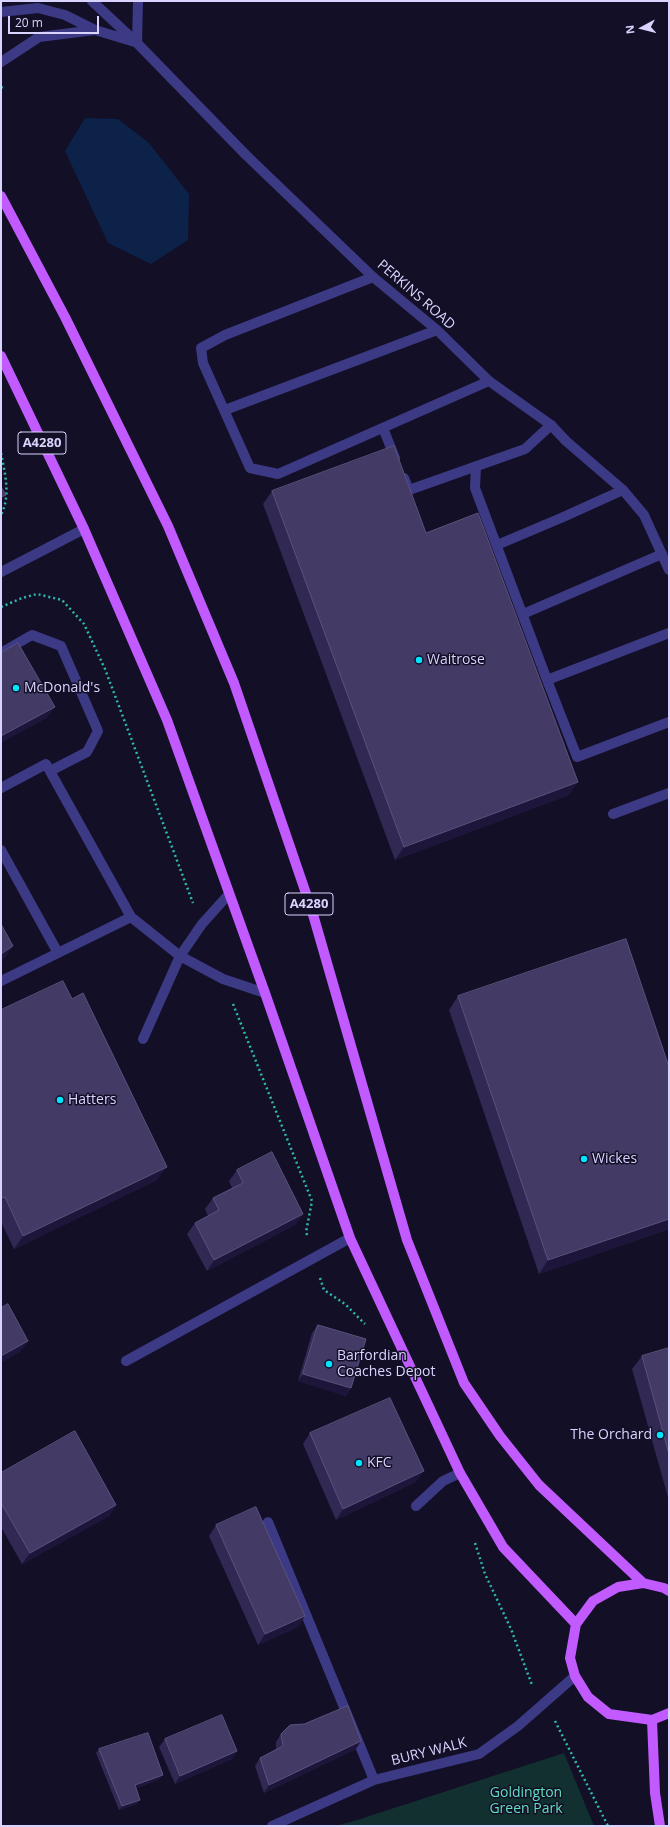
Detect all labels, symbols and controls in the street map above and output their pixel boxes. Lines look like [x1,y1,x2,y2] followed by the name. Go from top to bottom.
[10,8,101,34] scale bar
[622,8,662,48] north arrow
[15,14,43,31] text: 20 m
[622,24,638,35] text: N
[374,257,458,333] street label: PERKINS ROAD
[18,432,66,454] road number: A4280
[427,652,485,668] place label: Waitrose
[414,655,424,665] marker: Waitrose
[24,680,100,696] place label: McDonald's
[11,683,21,693] marker: McDonald's
[285,893,333,915] road number: A4280
[68,1092,116,1108] place label: Hatters
[55,1095,65,1105] marker: Hatters
[592,1151,637,1167] place label: Wickes
[579,1154,589,1164] marker: Wickes
[337,1348,435,1380] place label: Barfordian Coaches Depot
[324,1359,334,1369] marker: Barfordian Coaches Depot
[570,1427,652,1443] place label: The Orchard
[655,1430,665,1440] marker: The Orchard
[367,1455,392,1471] place label: KFC
[354,1458,364,1468] marker: KFC
[390,1735,468,1769] street label: BURY WALK
[489,1785,563,1818] park label: Goldington Green Park

